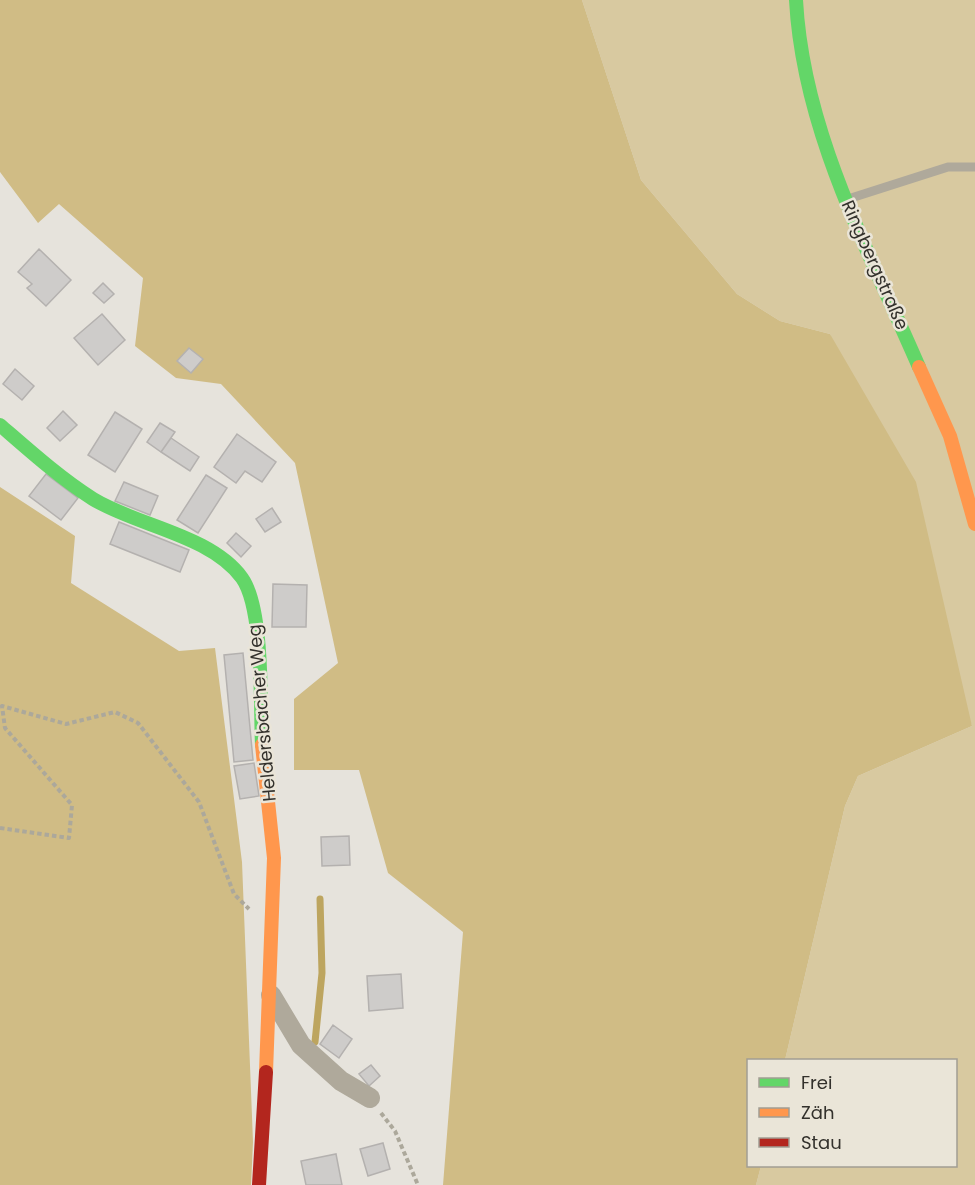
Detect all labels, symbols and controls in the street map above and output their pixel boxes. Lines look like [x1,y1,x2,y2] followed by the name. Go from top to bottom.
[836,196,915,334] street label: Ringbergstraße
[241,623,282,803] street label: Heldersbacher Weg
[747,1059,957,1167] legend
[801,1070,832,1095] text: Frei
[801,1100,834,1125] text: Zäh
[801,1130,842,1155] text: Stau

